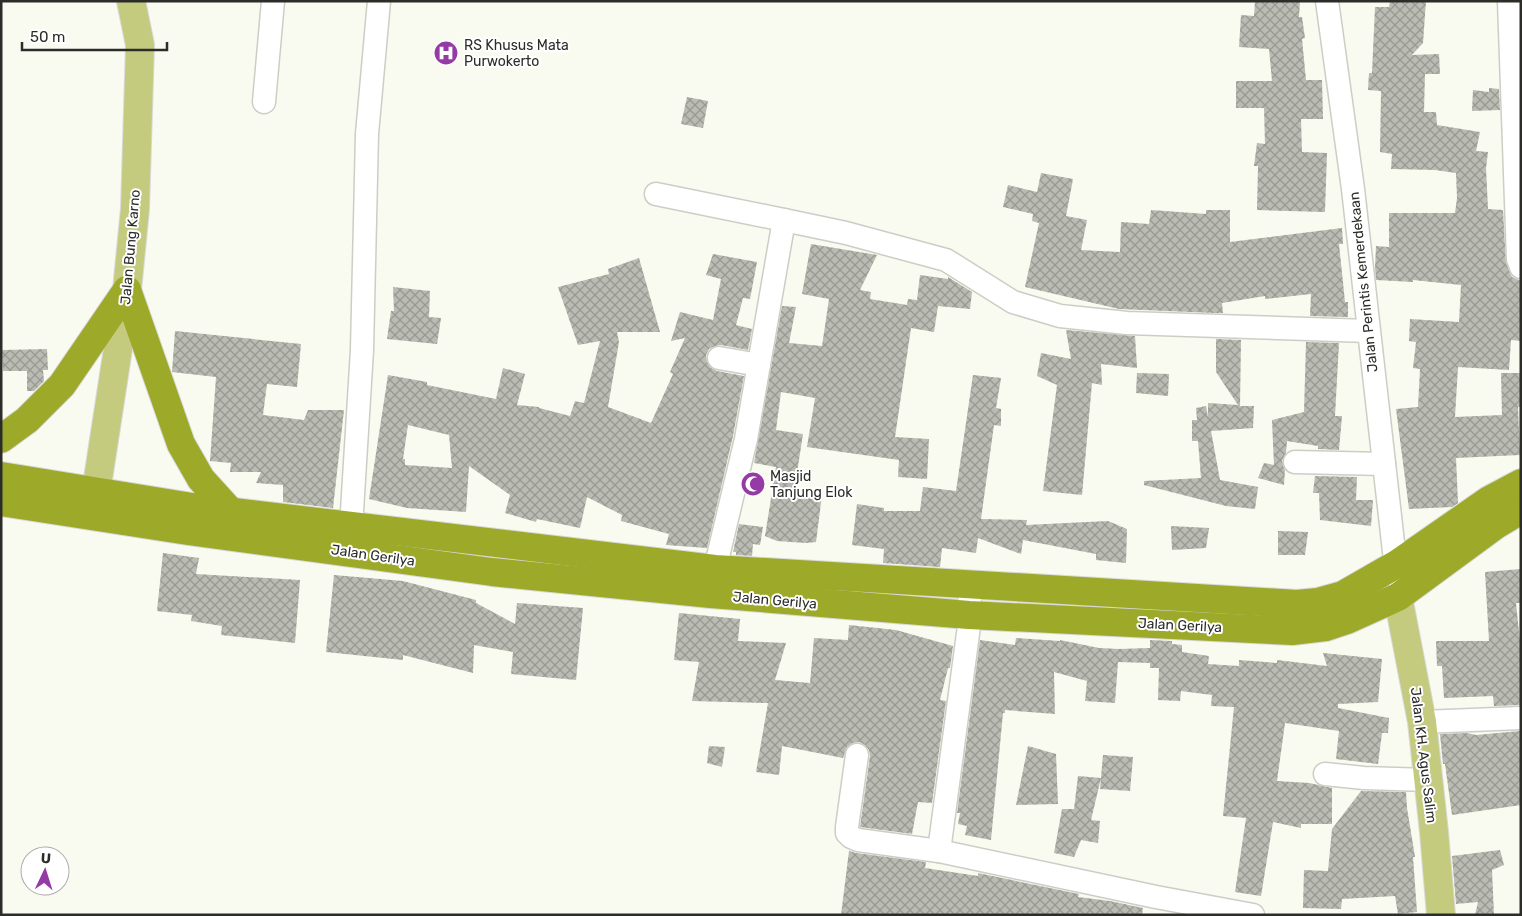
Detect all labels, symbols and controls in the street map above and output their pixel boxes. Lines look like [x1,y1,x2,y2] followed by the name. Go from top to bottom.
[22,20,168,52] scale bar
[30,28,65,46] text: 50 m
[464,37,569,70] place label: RS Khusus Mata Purwokerto
[433,40,459,66] hospital icon: RS Khusus Mata Purwokerto
[117,189,144,305] street label: Jalan Bung Karno
[1346,191,1381,373] street label: Jalan Perintis Kemerdekaan
[770,468,853,501] place label: Masjid Tanjung Elok
[740,471,766,497] mosque icon: Masjid Tanjung Elok
[330,541,416,570] street label: Jalan Gerilya
[732,588,818,613] street label: Jalan Gerilya
[1137,615,1222,636] street label: Jalan Gerilya
[1407,686,1440,824] street label: Jalan KH. Agus Salim
[20,846,70,896] north arrow
[40,850,52,867] text: U

